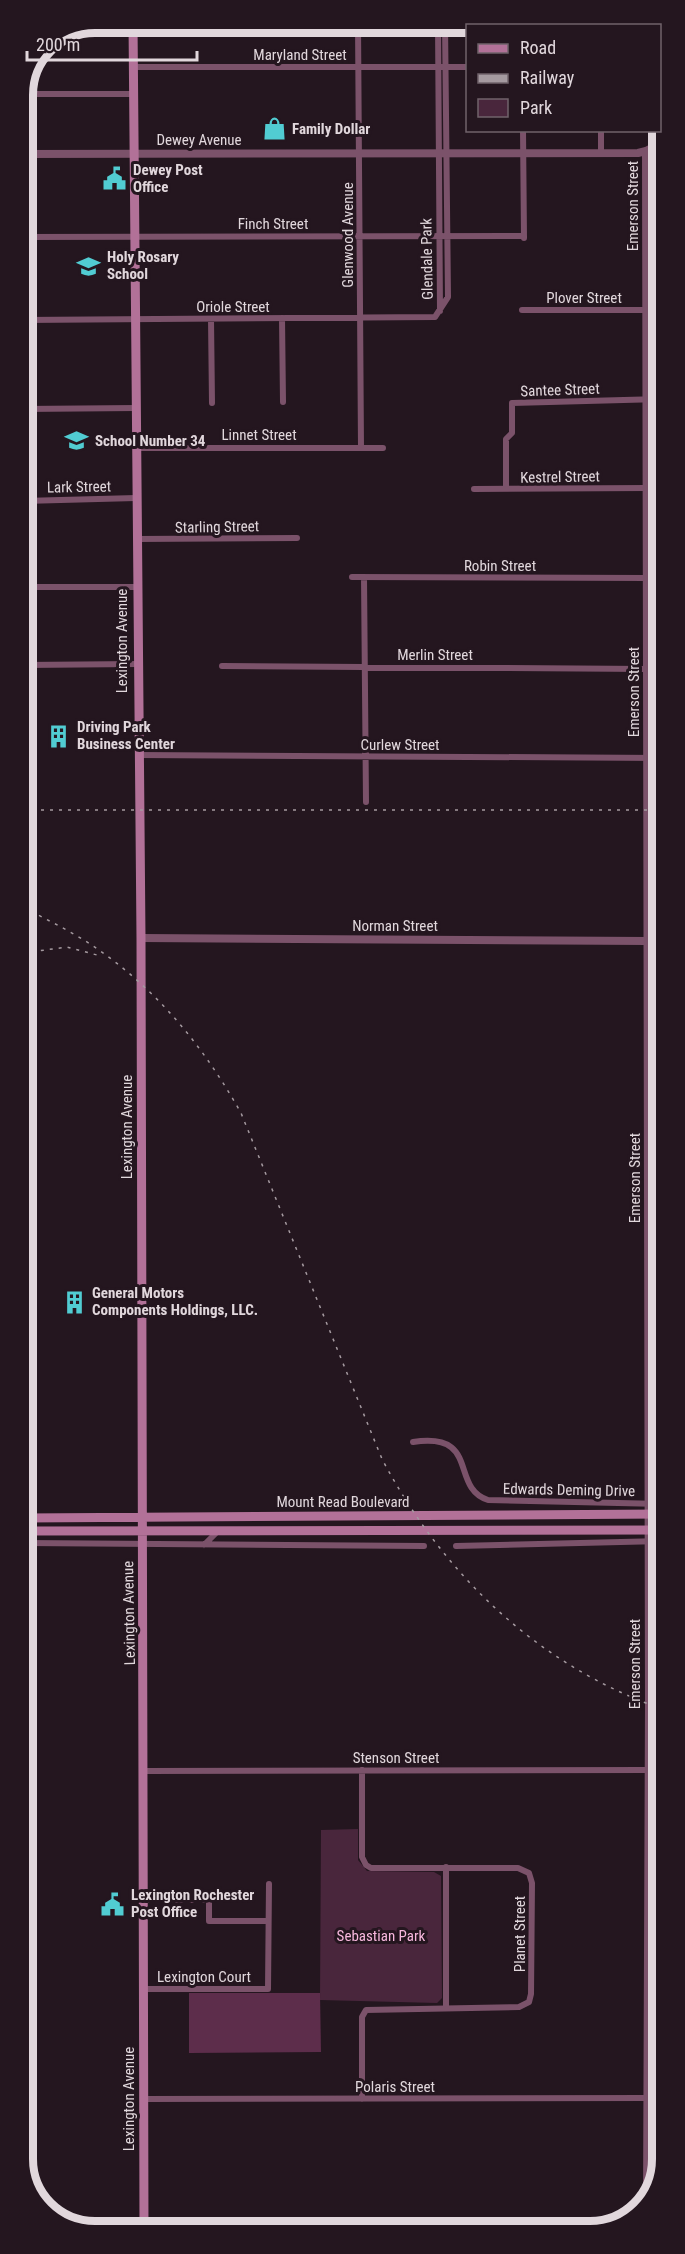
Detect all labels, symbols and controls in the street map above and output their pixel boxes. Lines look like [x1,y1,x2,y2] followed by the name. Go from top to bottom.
[27,24,196,62] scale bar
[466,24,661,132] legend
[36,34,80,55] text: 200 m
[520,37,556,58] text: Road
[253,46,347,64] street label: Maryland Street
[520,67,575,88] text: Railway
[520,97,552,118] text: Park
[261,116,287,142] shop icon: Family Dollar
[292,120,370,138] place label: Family Dollar
[156,131,242,149] street label: Dewey Avenue
[133,161,203,196] place label: Dewey Post Office
[624,161,642,251] street label: Emerson Street
[102,166,128,192] public building icon: Dewey Post Office
[339,182,357,288] street label: Glenwood Avenue
[238,215,308,233] street label: Finch Street
[417,218,437,300] street label: Glendale Park
[107,248,179,283] place label: Holy Rosary School
[76,253,102,279] school or university icon: Holy Rosary School
[546,289,622,307] street label: Plover Street
[196,298,270,316] street label: Oriole Street
[520,380,600,400] street label: Santee Street
[221,426,297,444] street label: Linnet Street
[64,428,90,454] school or university icon: School Number 34
[95,432,206,450] place label: School Number 34
[520,467,600,487] street label: Kestrel Street
[47,477,111,497] street label: Lark Street
[175,517,259,537] street label: Starling Street
[464,557,536,575] street label: Robin Street
[113,589,131,693] street label: Lexington Avenue
[397,646,473,664] street label: Merlin Street
[625,647,643,737] street label: Emerson Street
[77,718,175,753] place label: Driving Park Business Center
[46,723,72,749] building icon: Driving Park Business Center
[360,736,440,754] street label: Curlew Street
[352,917,438,935] street label: Norman Street
[118,1075,136,1179] street label: Lexington Avenue
[626,1133,644,1223] street label: Emerson Street
[92,1284,258,1319] place label: General Motors Components Holdings, LLC.
[61,1289,87,1315] building icon: General Motors Components Holdings, LLC.
[503,1480,635,1500] street label: Edwards Deming Drive
[276,1493,410,1511] street label: Mount Read Boulevard
[119,1561,139,1665] street label: Lexington Avenue
[626,1619,644,1709] street label: Emerson Street
[353,1749,439,1767] street label: Stenson Street
[131,1886,254,1921] place label: Lexington Rochester Post Office
[100,1891,126,1917] public building icon: Lexington Rochester Post Office
[511,1896,529,1972] street label: Planet Street
[337,1927,426,1945] park label: Sebastian Park
[157,1968,251,1986] street label: Lexington Court
[120,2047,138,2151] street label: Lexington Avenue
[355,2078,435,2096] street label: Polaris Street

